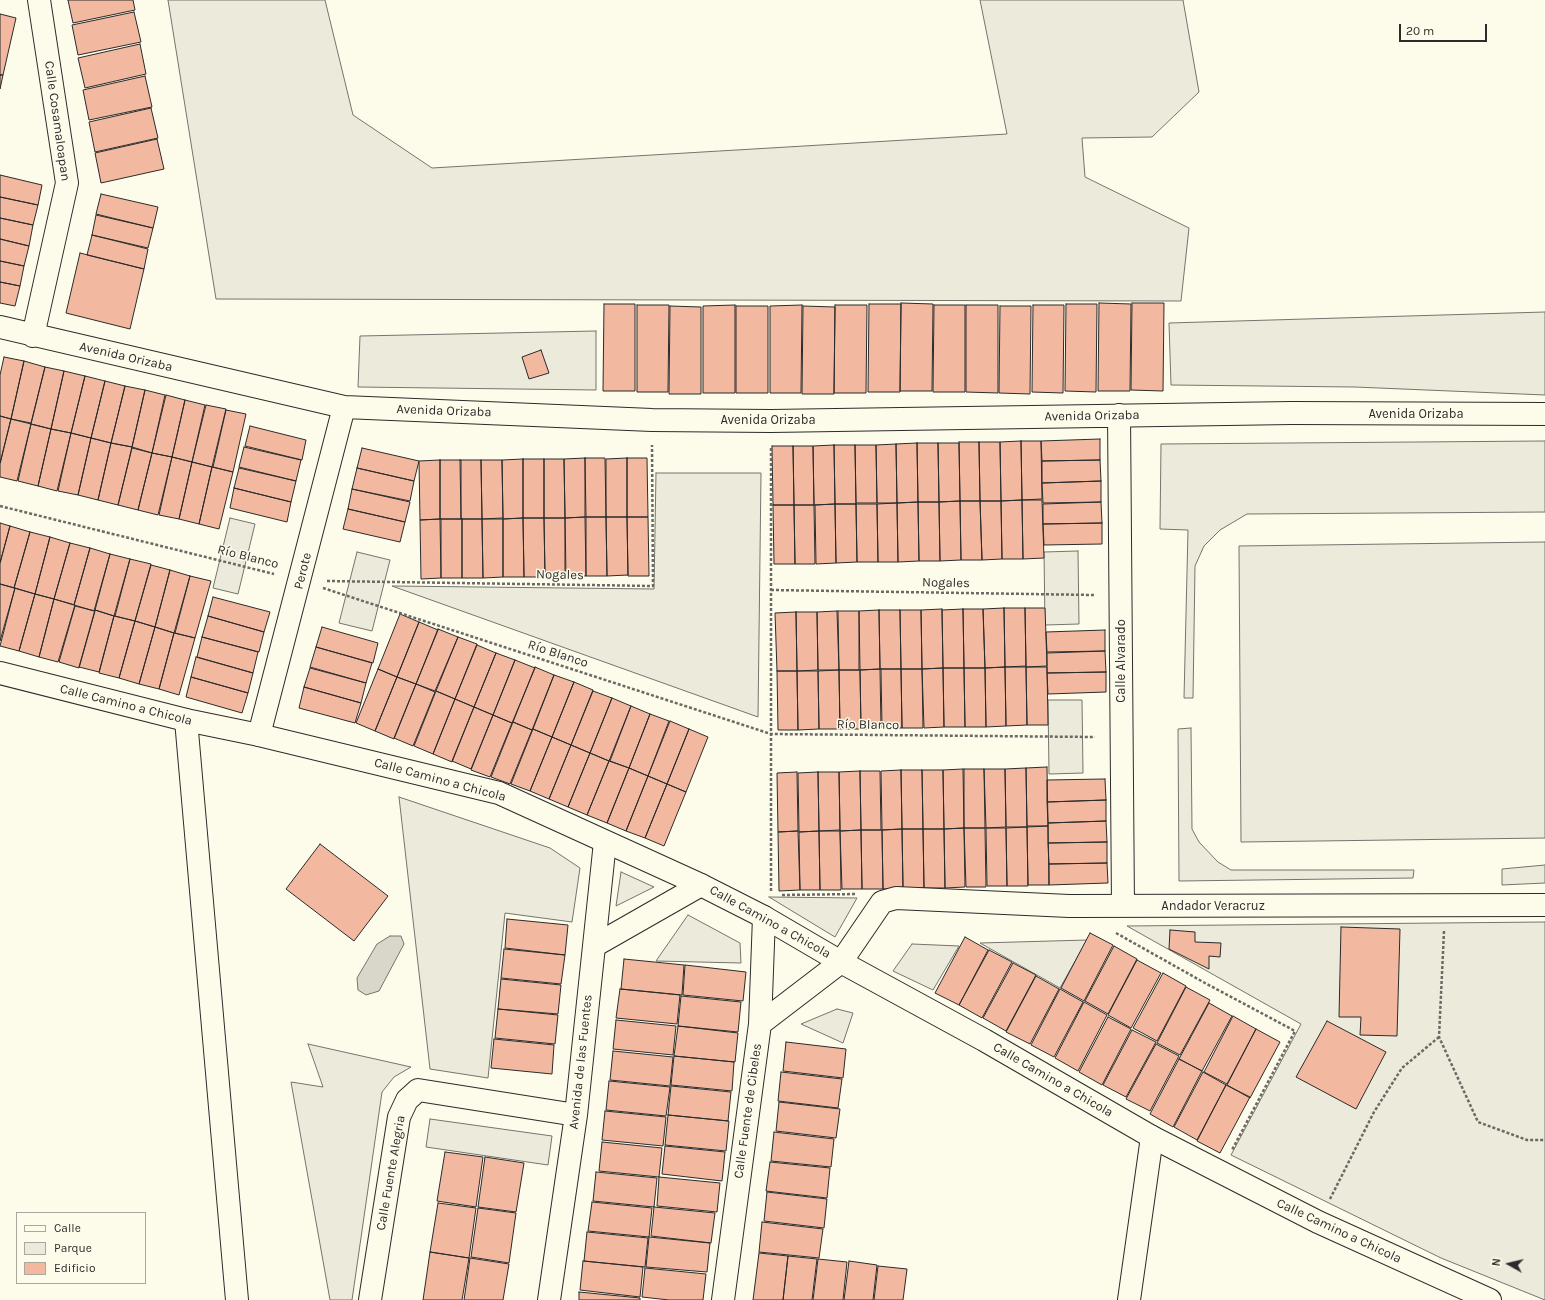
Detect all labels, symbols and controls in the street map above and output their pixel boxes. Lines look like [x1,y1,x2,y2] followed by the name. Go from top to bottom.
[1401,16,1489,42] scale bar
[1406,24,1434,38] text: 20 m
[41,60,73,182] street label: Calle Cosamaloapan
[78,339,174,375] street label: Avenida Orizaba
[396,402,492,420] street label: Avenida Orizaba
[1368,406,1464,422] street label: Avenida Orizaba
[1044,407,1140,425] street label: Avenida Orizaba
[720,412,816,428] street label: Avenida Orizaba
[216,542,280,572] street label: Río Blanco
[291,551,315,591] street label: Perote
[536,567,584,583] street label: Nogales
[922,575,970,591] street label: Nogales
[1113,619,1129,703] street label: Calle Alvarado
[526,637,590,671] street label: Río Blanco
[58,681,194,729] street label: Calle Camino a Chicola
[837,717,899,733] street label: Río Blanco
[372,755,508,805] street label: Calle Camino a Chicola
[707,882,833,962] street label: Calle Camino a Chicola
[1161,898,1265,914] street label: Andador Veracruz
[566,994,596,1130] street label: Avenida de las Fuentes
[990,1039,1116,1121] street label: Calle Camino a Chicola
[731,1042,765,1180] street label: Calle Fuente de Cibeles
[373,1114,409,1232] street label: Calle Fuente Alegria
[1274,1195,1404,1267] street label: Calle Camino a Chicola
[16,1212,146,1284] legend
[54,1221,81,1235] text: Calle
[54,1241,92,1255] text: Parque
[1489,1244,1529,1284] north arrow
[1490,1257,1504,1267] text: N
[54,1261,95,1275] text: Edificio

